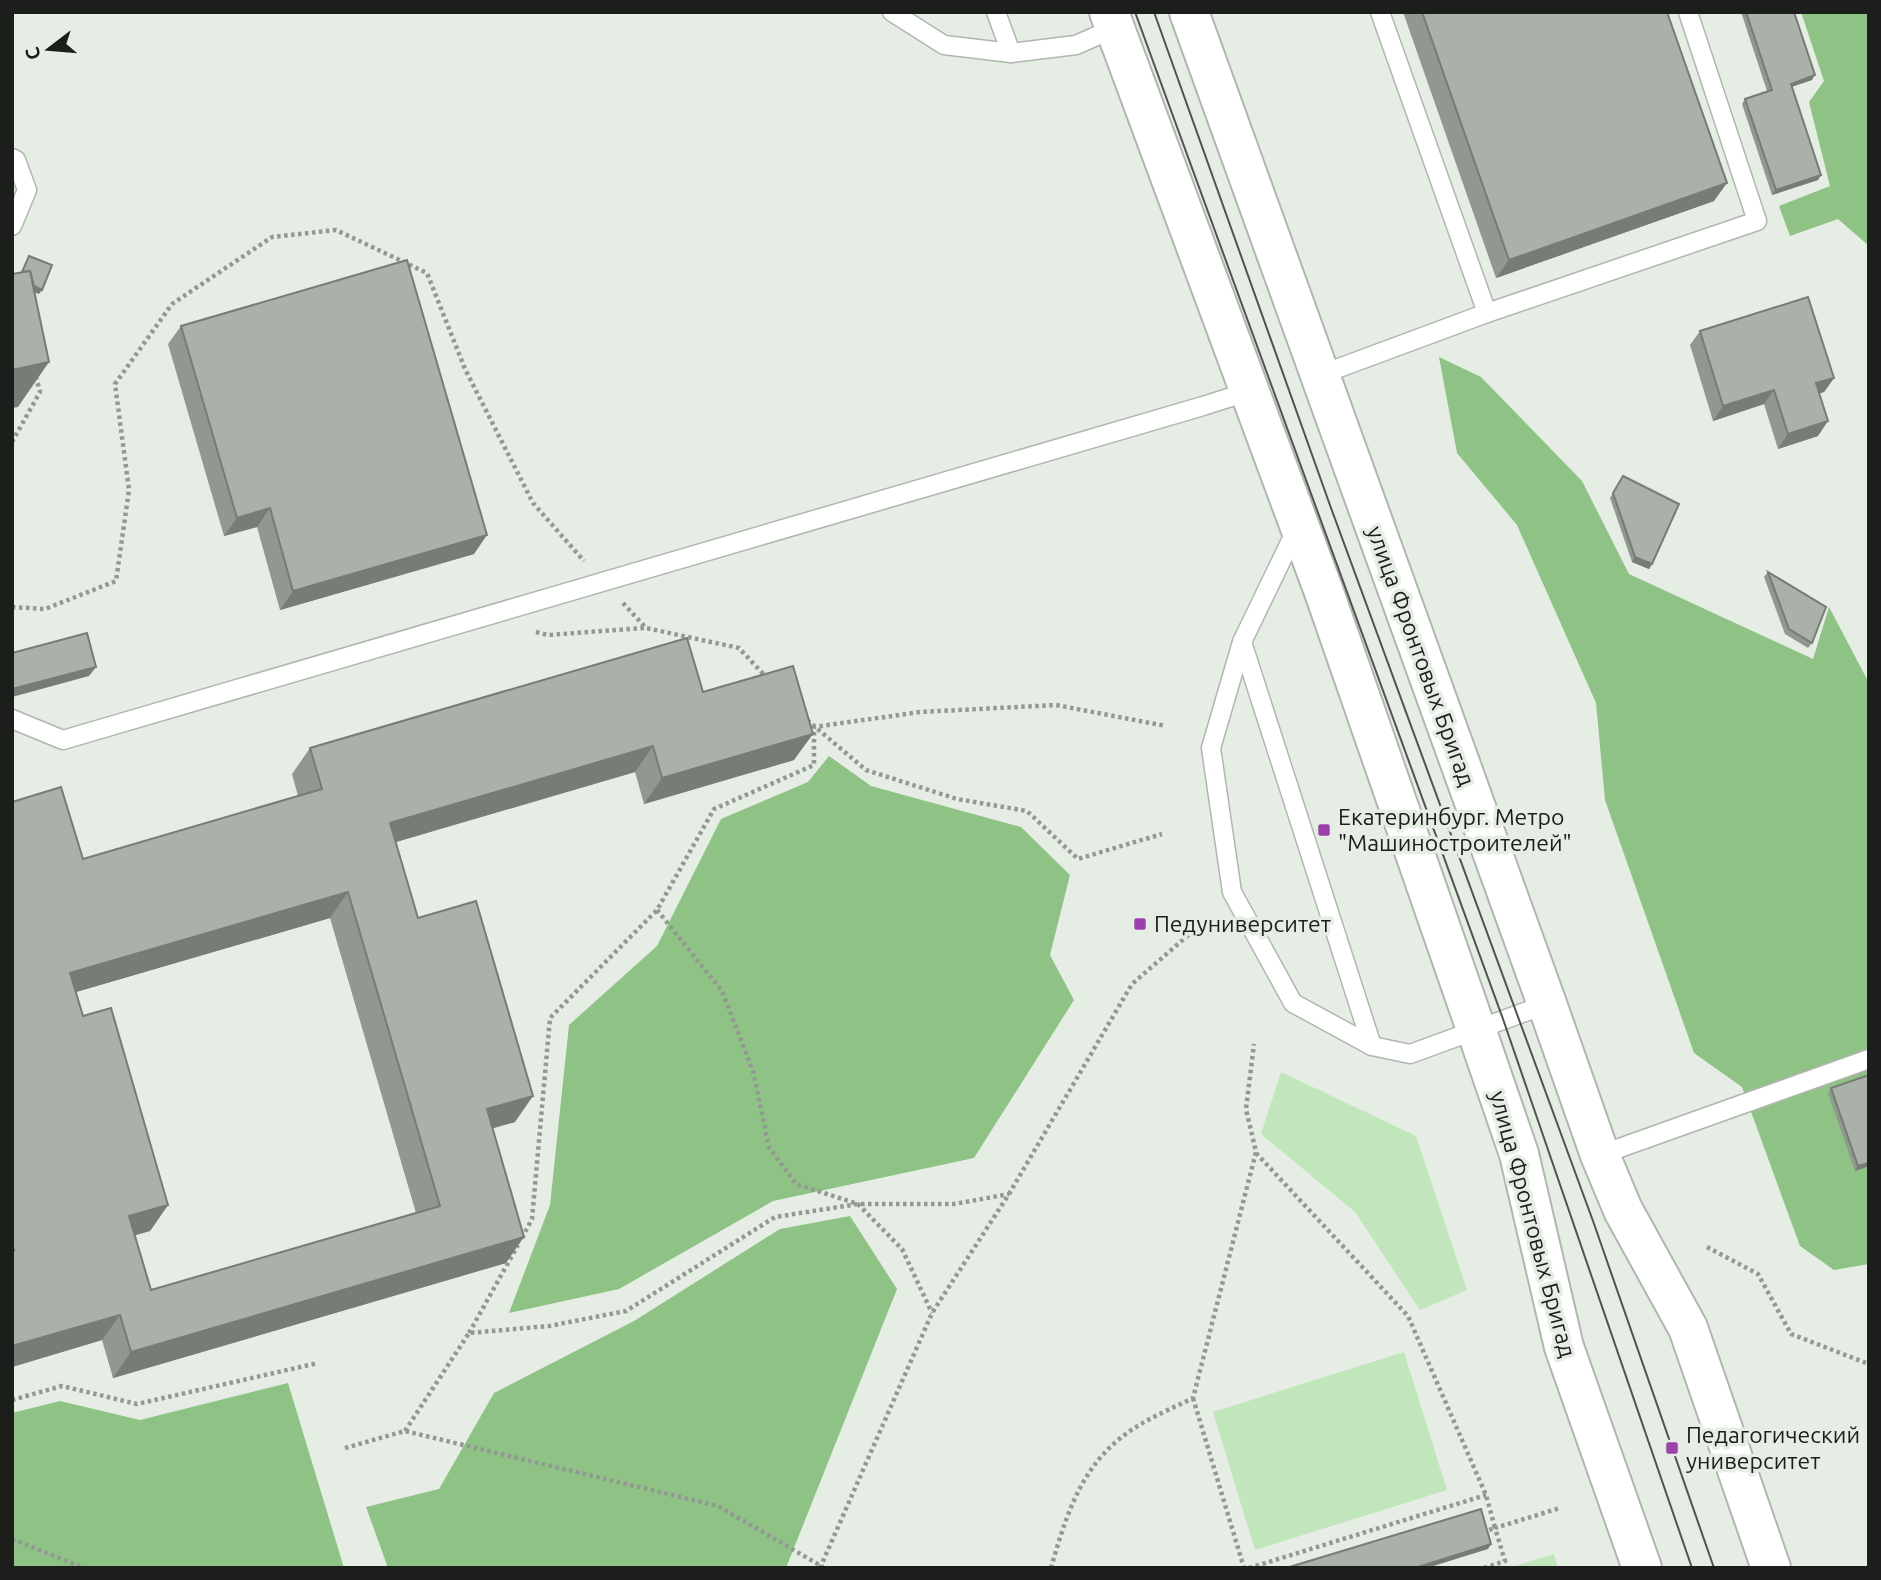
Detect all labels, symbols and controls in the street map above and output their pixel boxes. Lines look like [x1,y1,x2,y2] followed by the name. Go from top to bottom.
[14,14,84,84] north arrow
[20,45,45,63] text: С
[1363,523,1480,789] street label: улица Фронтовых Бригад
[1338,804,1572,855] place label: Екатеринбург. Метро "Машиностроителей"
[1316,822,1332,838] marker: Екатеринбург. Метро "Машиностроителей"
[1154,911,1331,936] place label: Педуниверситет
[1132,916,1148,932] marker: Педуниверситет
[1486,1088,1581,1360] street label: улица Фронтовых Бригад
[1686,1422,1860,1473] place label: Педагогический университет
[1664,1440,1680,1456] marker: Педагогический университет

